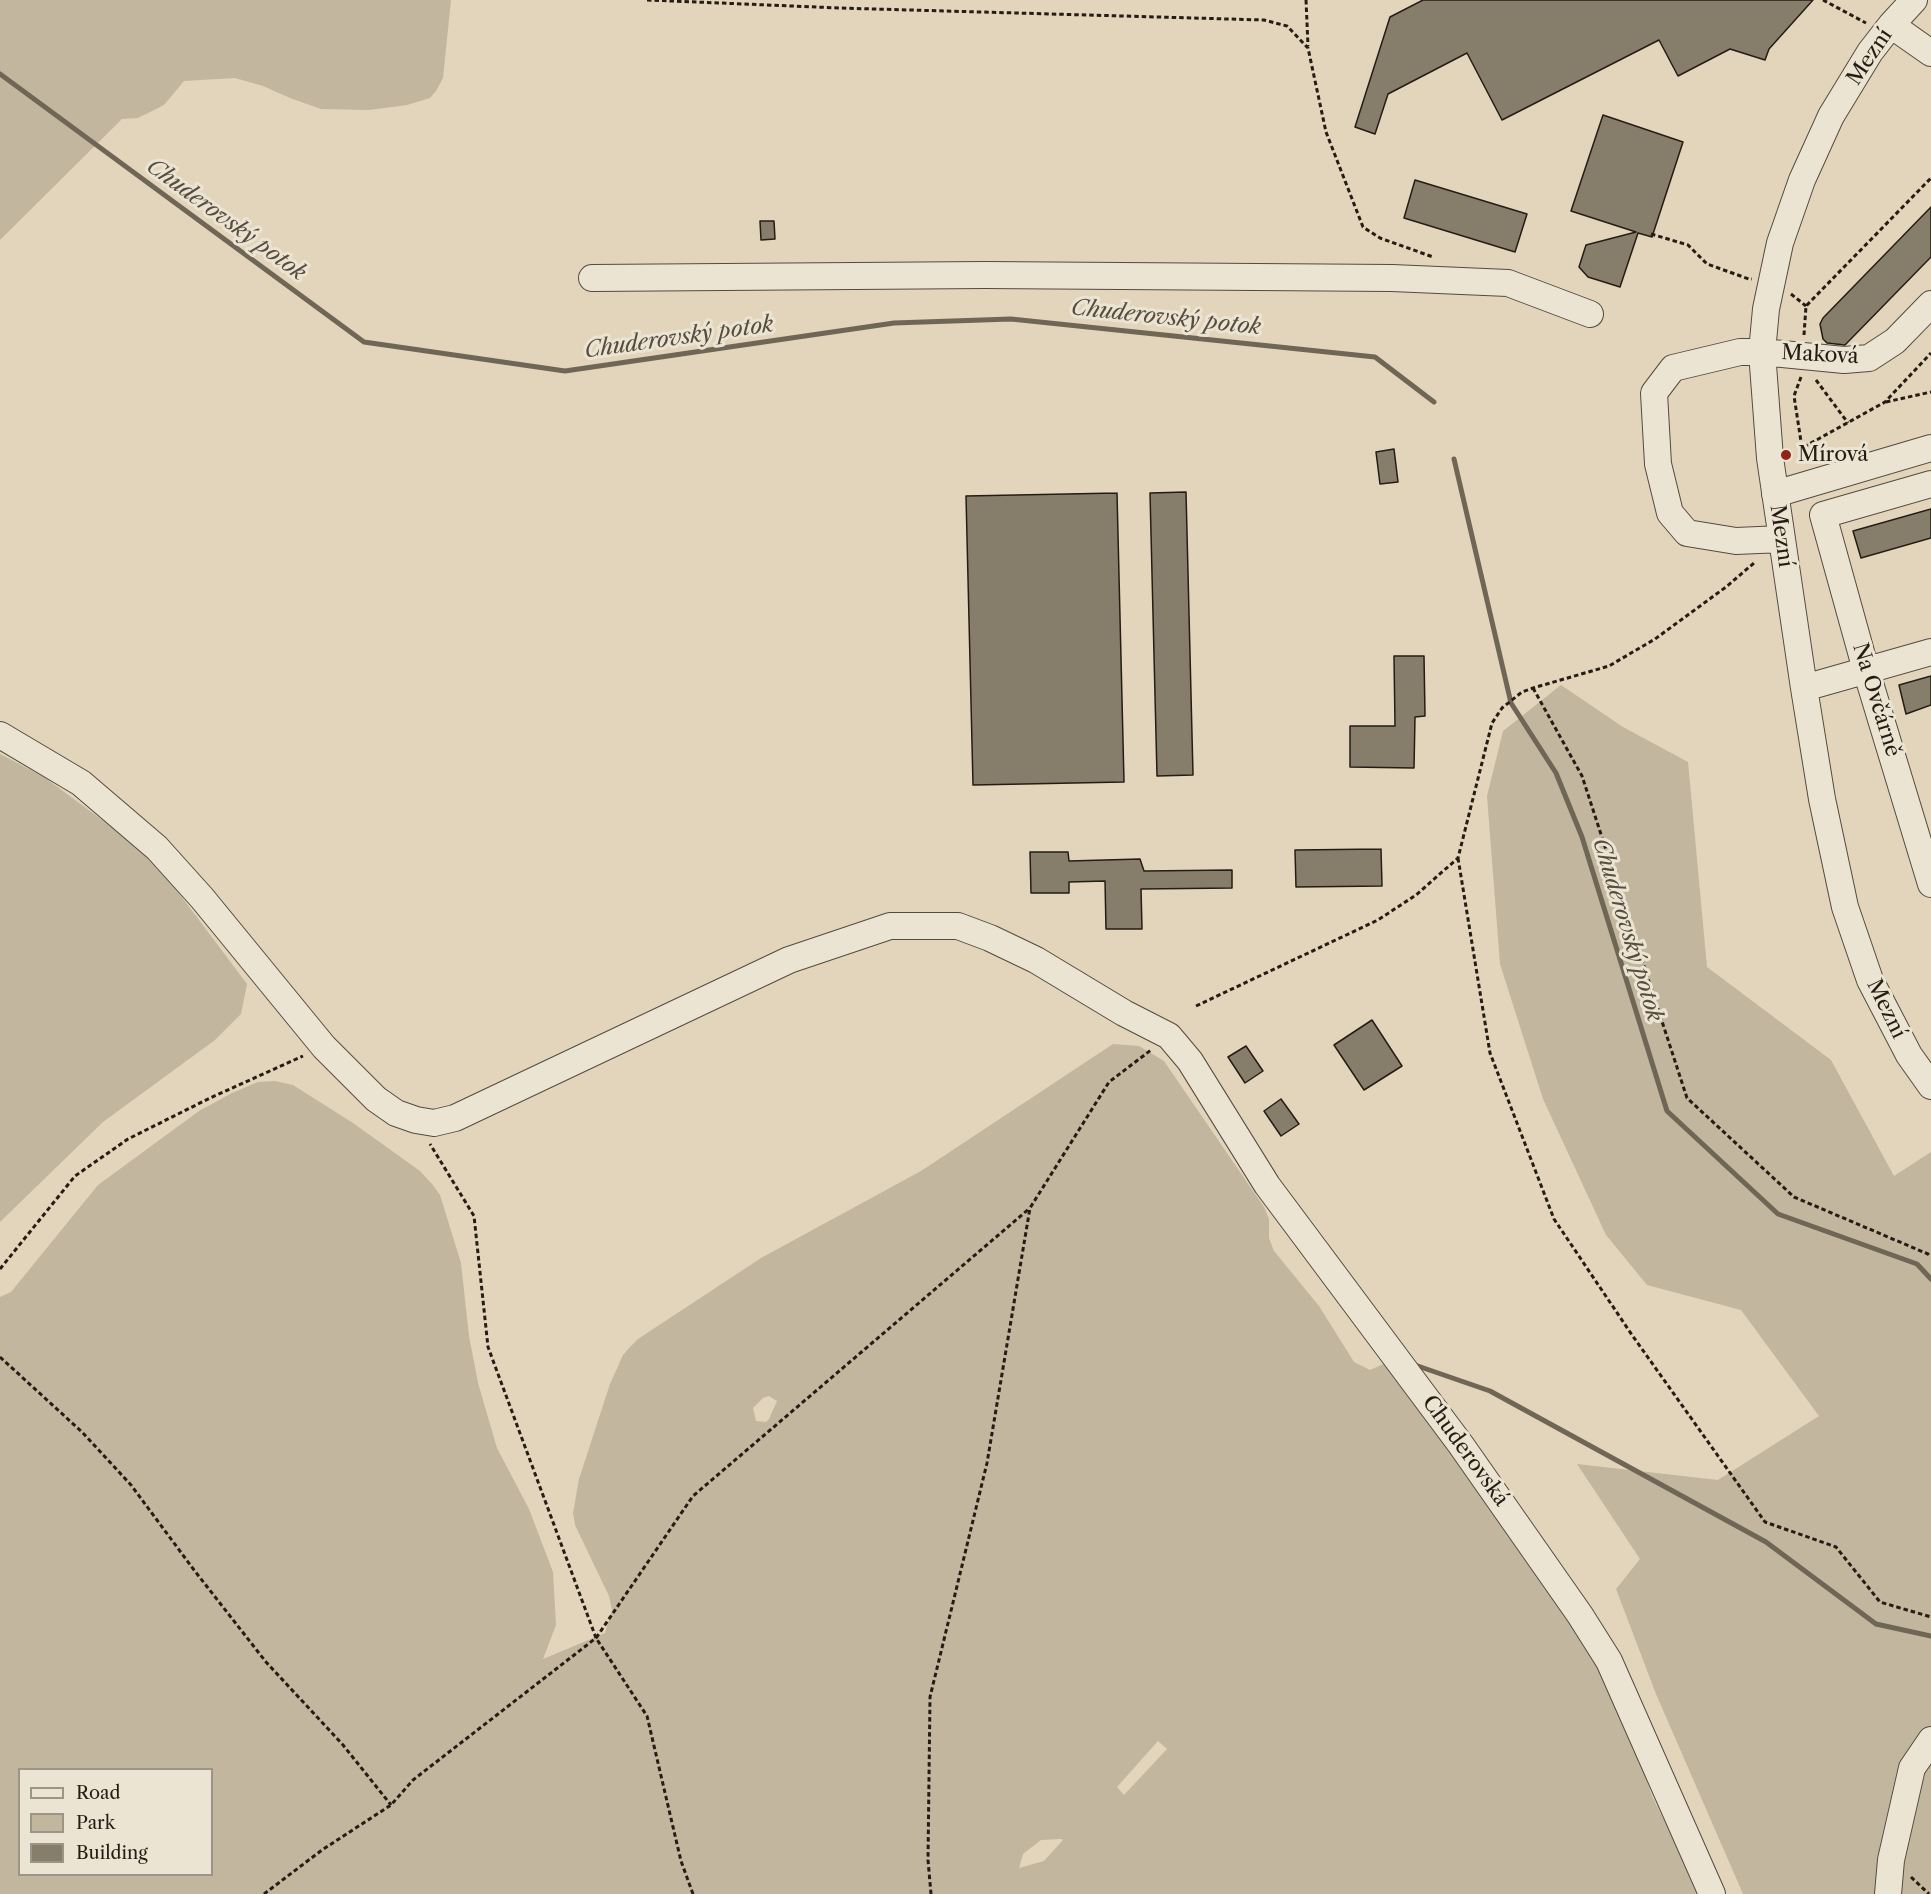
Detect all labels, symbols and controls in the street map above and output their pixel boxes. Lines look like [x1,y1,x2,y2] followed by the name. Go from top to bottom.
[1842,24,1898,90] street label: Mezní
[141,153,311,287] water label: Chuderovský potok
[1070,295,1262,341] water label: Chuderovský potok
[583,312,775,364] water label: Chuderovský potok
[1781,340,1859,370] street label: Maková
[1798,442,1868,468] place label: Mírová
[1779,448,1793,462] marker: Mírová
[1764,503,1798,569] street label: Mezní
[1847,640,1905,760] street label: Na Ovčárně
[1587,835,1667,1025] water label: Chuderovský potok
[1861,975,1911,1043] street label: Mezní
[1416,1391,1514,1511] street label: Chuderovská
[18,1768,213,1876] legend
[76,1782,121,1804] text: Road
[76,1812,115,1834] text: Park
[76,1842,148,1864] text: Building

